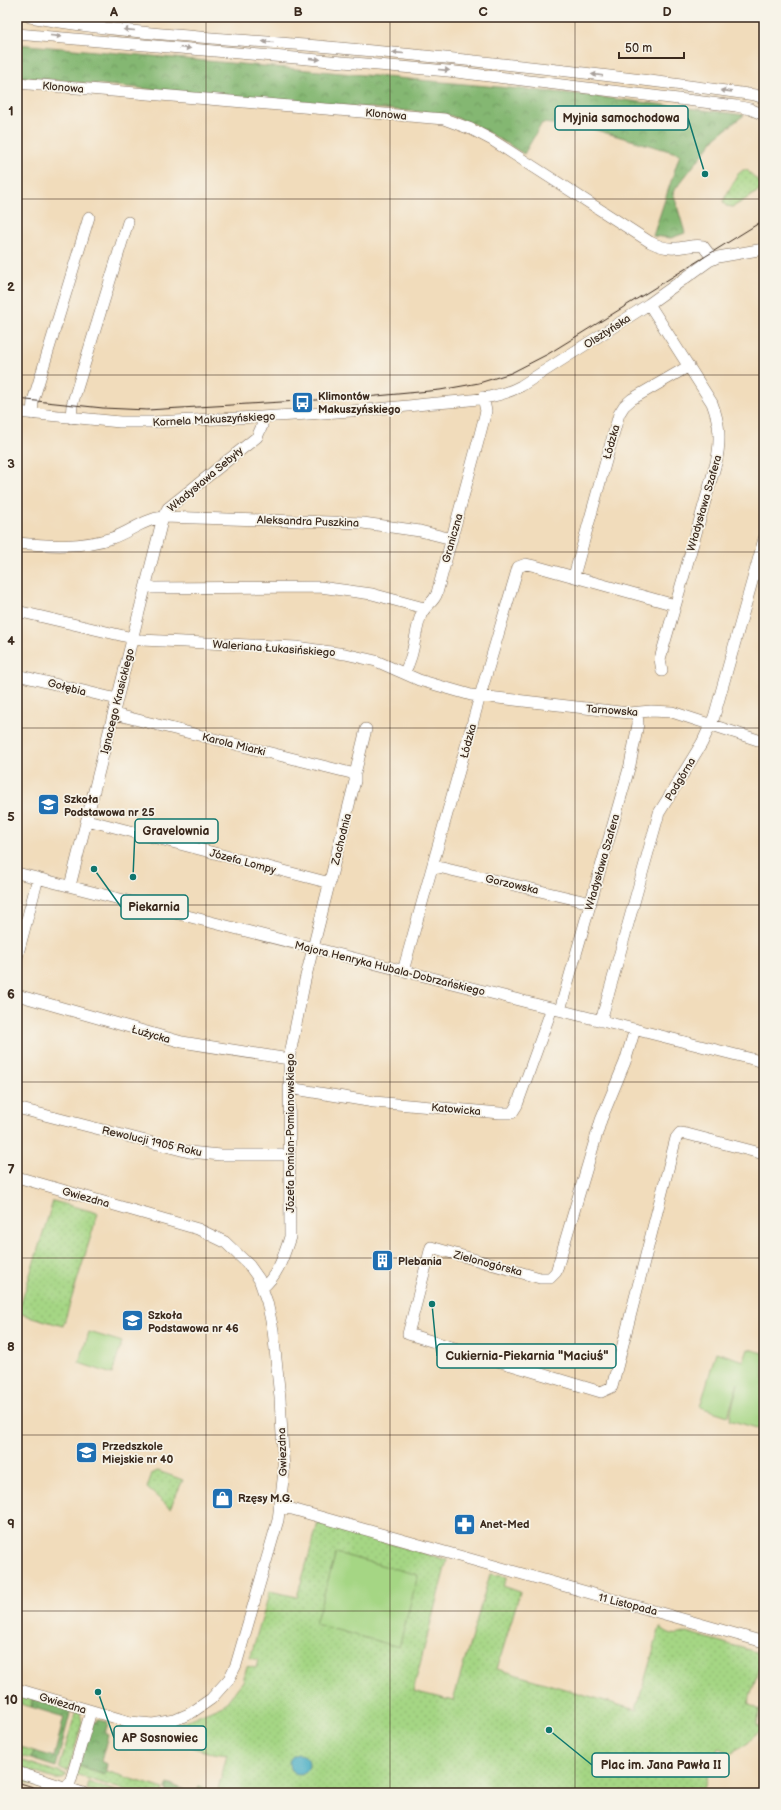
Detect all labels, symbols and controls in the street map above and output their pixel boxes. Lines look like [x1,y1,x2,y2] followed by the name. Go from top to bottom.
[109,4,118,20] text: A
[293,4,303,20] text: B
[478,4,488,20] text: C
[662,4,672,20] text: D
[123,27,135,33] one-way arrow
[50,33,62,40] one-way arrow
[619,34,684,60] scale bar
[262,39,275,45] one-way arrow
[625,41,652,56] text: 50 m
[179,44,191,51] one-way arrow
[392,50,404,57] one-way arrow
[309,56,321,63] one-way arrow
[438,67,450,74] one-way arrow
[591,72,603,78] one-way arrow
[42,79,84,96] street label: Klonowa
[720,88,732,94] one-way arrow
[8,103,14,119] text: 1
[365,106,407,123] street label: Klonowa
[555,106,688,130] callout: Myjnia samochodowa
[562,111,680,126] text: Myjnia samochodowa
[7,279,15,295] text: 2
[582,312,633,351] street label: Olsztyńska
[289,389,315,415] bus stop icon: Klimontów Makuszyńskiego
[318,390,400,416] place label: Klimontów Makuszyńskiego
[152,410,276,429] street label: Kornela Makuszyńskiego
[600,423,623,461] street label: Łódzka
[165,444,246,515] street label: Władysława Sebyły
[685,453,724,553] street label: Władysława Szafera
[7,456,15,472] text: 3
[439,512,466,564] street label: Graniczna
[257,513,359,530] street label: Aleksandra Puszkina
[7,633,15,649] text: 4
[212,638,336,659] street label: Waleriana Łukasińskiego
[98,647,137,755] street label: Ignacego Krasickiego
[46,676,88,699] street label: Gołębia
[585,702,639,719] street label: Tarnowska
[458,722,479,760] street label: Łódzka
[201,730,267,759] street label: Karola Miarki
[662,755,698,803] street label: Podgórna
[36,792,62,818] school or university icon: Szkoła Podstawowa nr 25
[64,793,155,819] place label: Szkoła Podstawowa nr 25
[7,809,15,825] text: 5
[329,812,354,867] street label: Zachodnia
[583,812,622,912] street label: Władysława Szafera
[135,819,218,843] callout: Gravelownia
[143,824,210,839] text: Gravelownia
[208,846,277,877] street label: Józefa Lompy
[484,872,540,897] street label: Gorzowska
[121,895,188,919] callout: Piekarnia
[128,900,180,915] text: Piekarnia
[293,939,486,998] street label: Majora Henryka Hubala-Dobrzańskiego
[7,986,15,1002] text: 6
[130,1023,172,1046] street label: Łużycka
[284,1053,297,1213] street label: Józefa Pomian-Pomianowskiego
[431,1101,481,1118] street label: Katowicka
[101,1124,203,1159] street label: Rewolucji 1905 Roku
[7,1162,15,1178] text: 7
[61,1185,111,1210] street label: Gwiezdna
[369,1248,395,1274] building icon: Plebania
[451,1248,524,1279] street label: Zielonogórska
[398,1255,442,1268] place label: Plebania
[119,1308,145,1334] school or university icon: Szkoła Podstawowa nr 46
[148,1309,239,1335] place label: Szkoła Podstawowa nr 46
[7,1339,15,1355] text: 8
[437,1344,616,1368] callout: Cukiernia-Piekarnia "Maciuś"
[446,1349,608,1364] text: Cukiernia-Piekarnia "Maciuś"
[275,1427,290,1476] street label: Gwiezdna
[73,1439,99,1465] school or university icon: Przedszkole Miejskie nr 40
[102,1440,174,1466] place label: Przedszkole Miejskie nr 40
[210,1485,236,1511] shop icon: Rzęsy M.G.
[238,1492,293,1505] place label: Rzęsy M.G.
[451,1511,477,1537] pharmacy icon: Anet-Med
[7,1516,15,1532] text: 9
[479,1518,529,1531] place label: Anet-Med
[597,1591,659,1618] street label: 11 Listopada
[38,1690,88,1717] street label: Gwiezdna
[4,1692,18,1708] text: 10
[114,1726,206,1750] callout: AP Sosnowiec
[121,1731,198,1746] text: AP Sosnowiec
[592,1753,729,1777] callout: Plac im. Jana Pawła II
[601,1758,721,1773] text: Plac im. Jana Pawła II

